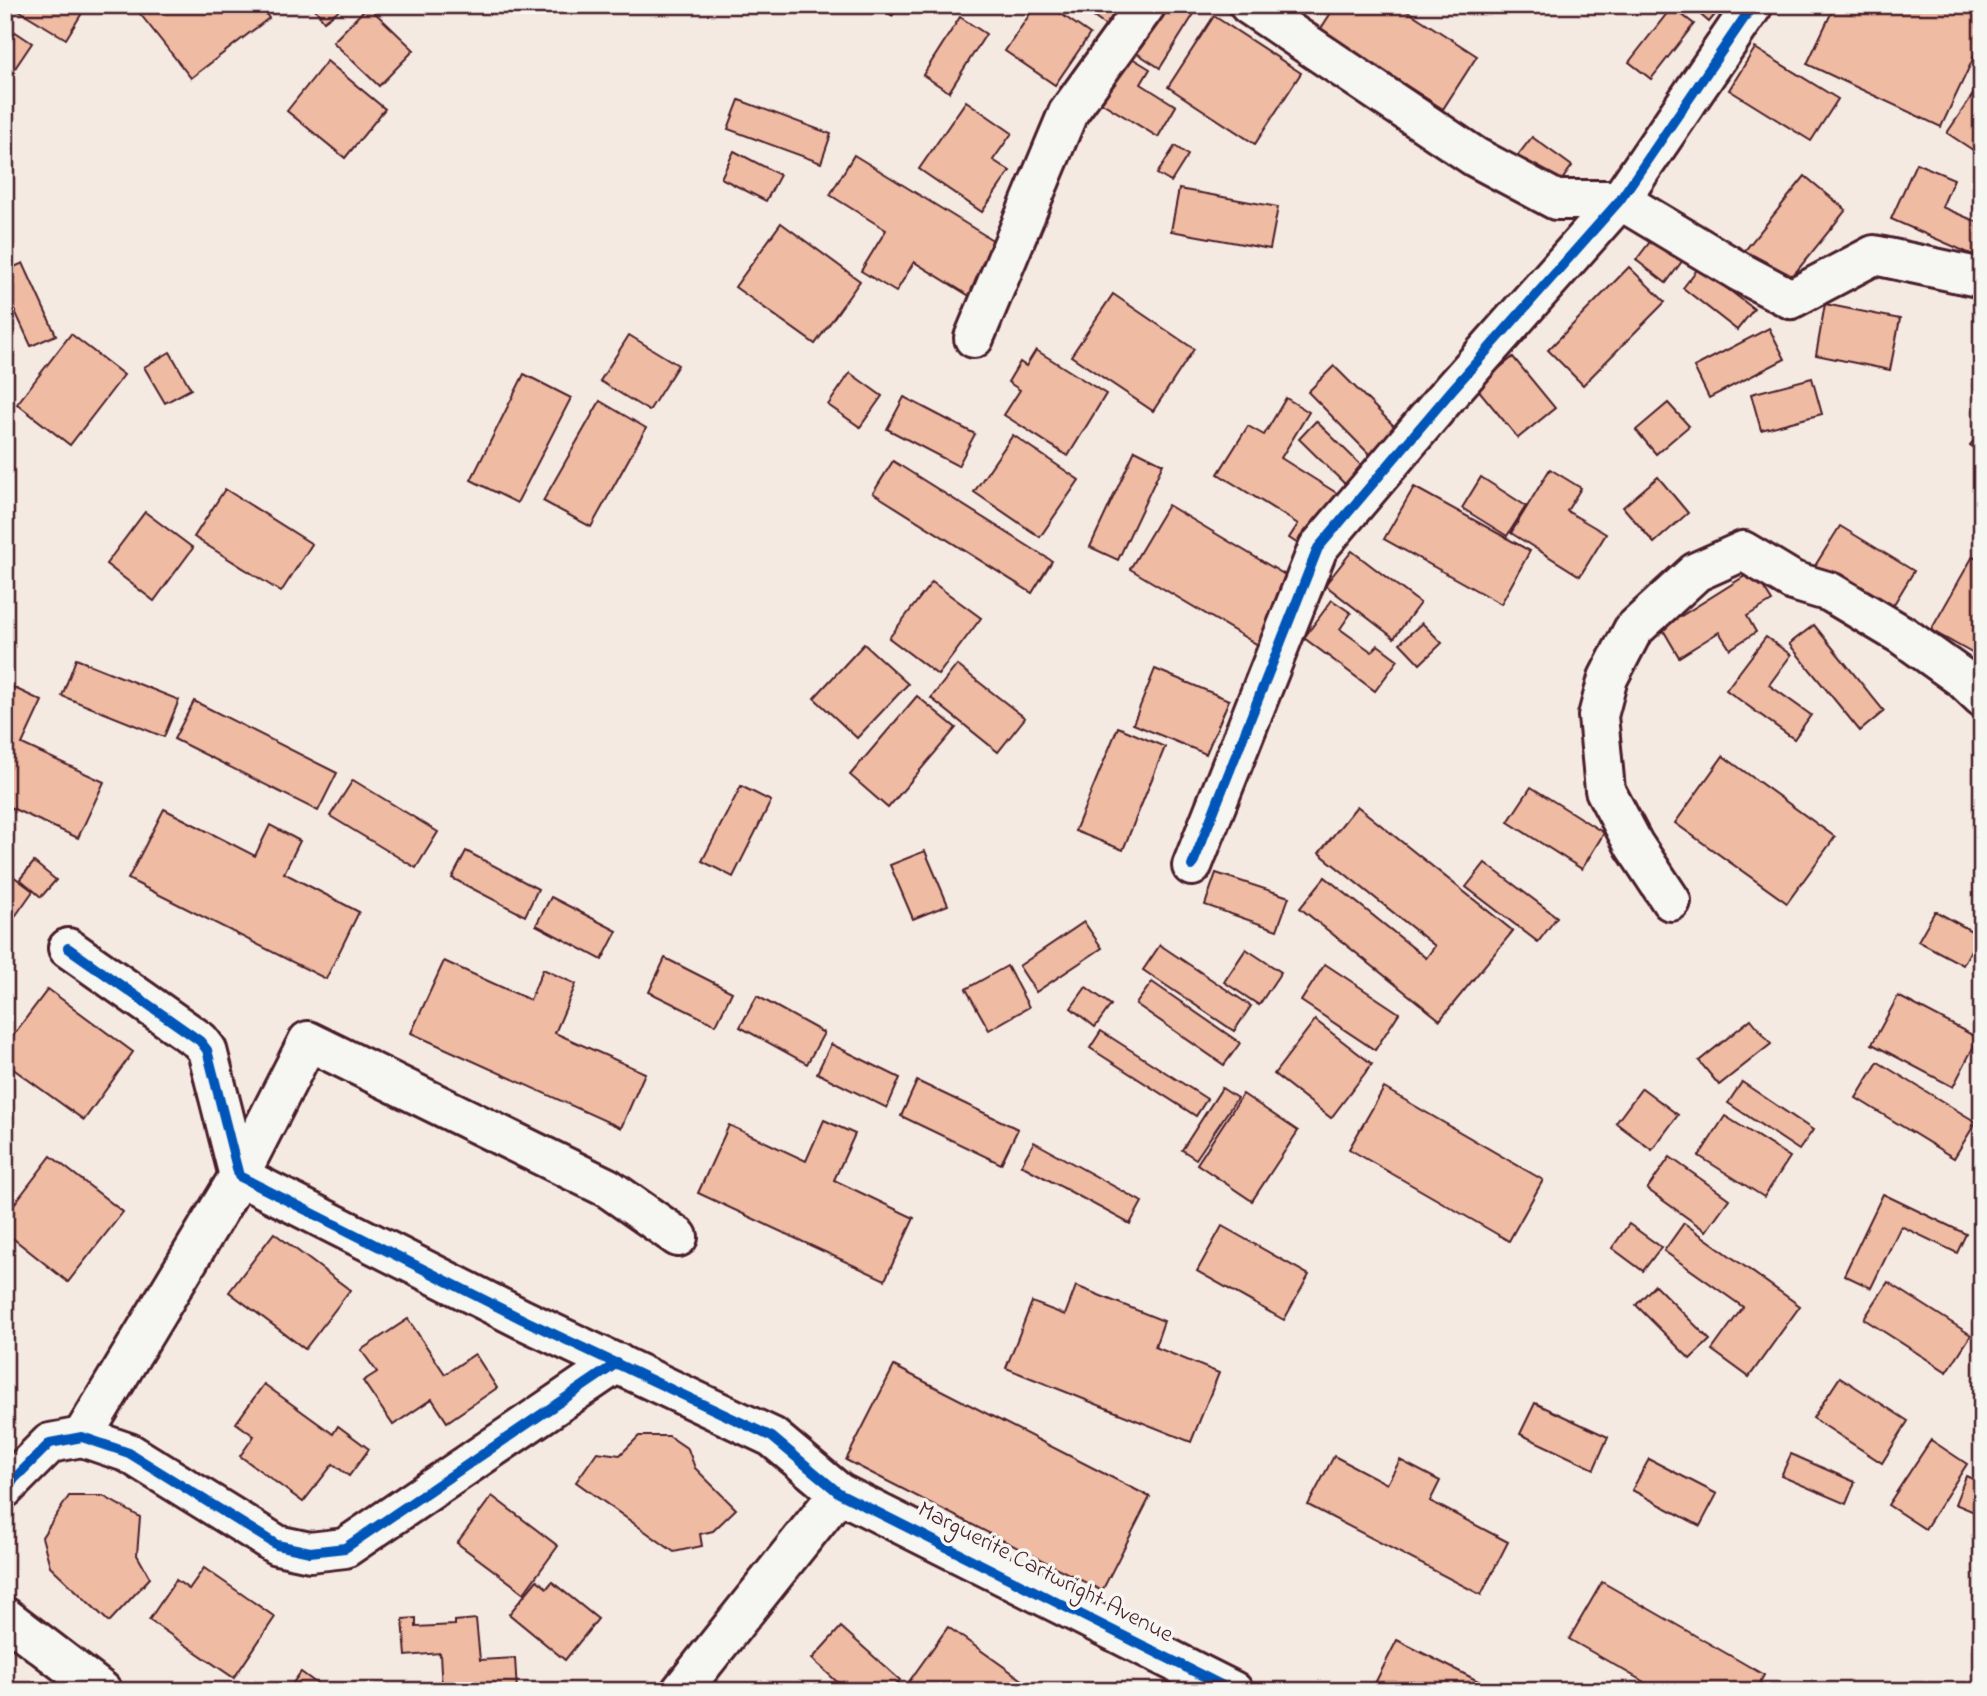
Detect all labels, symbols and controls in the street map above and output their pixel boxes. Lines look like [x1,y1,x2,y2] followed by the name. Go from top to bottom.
[911,1493,1179,1653] street label: Marguerite Cartwright Avenue

